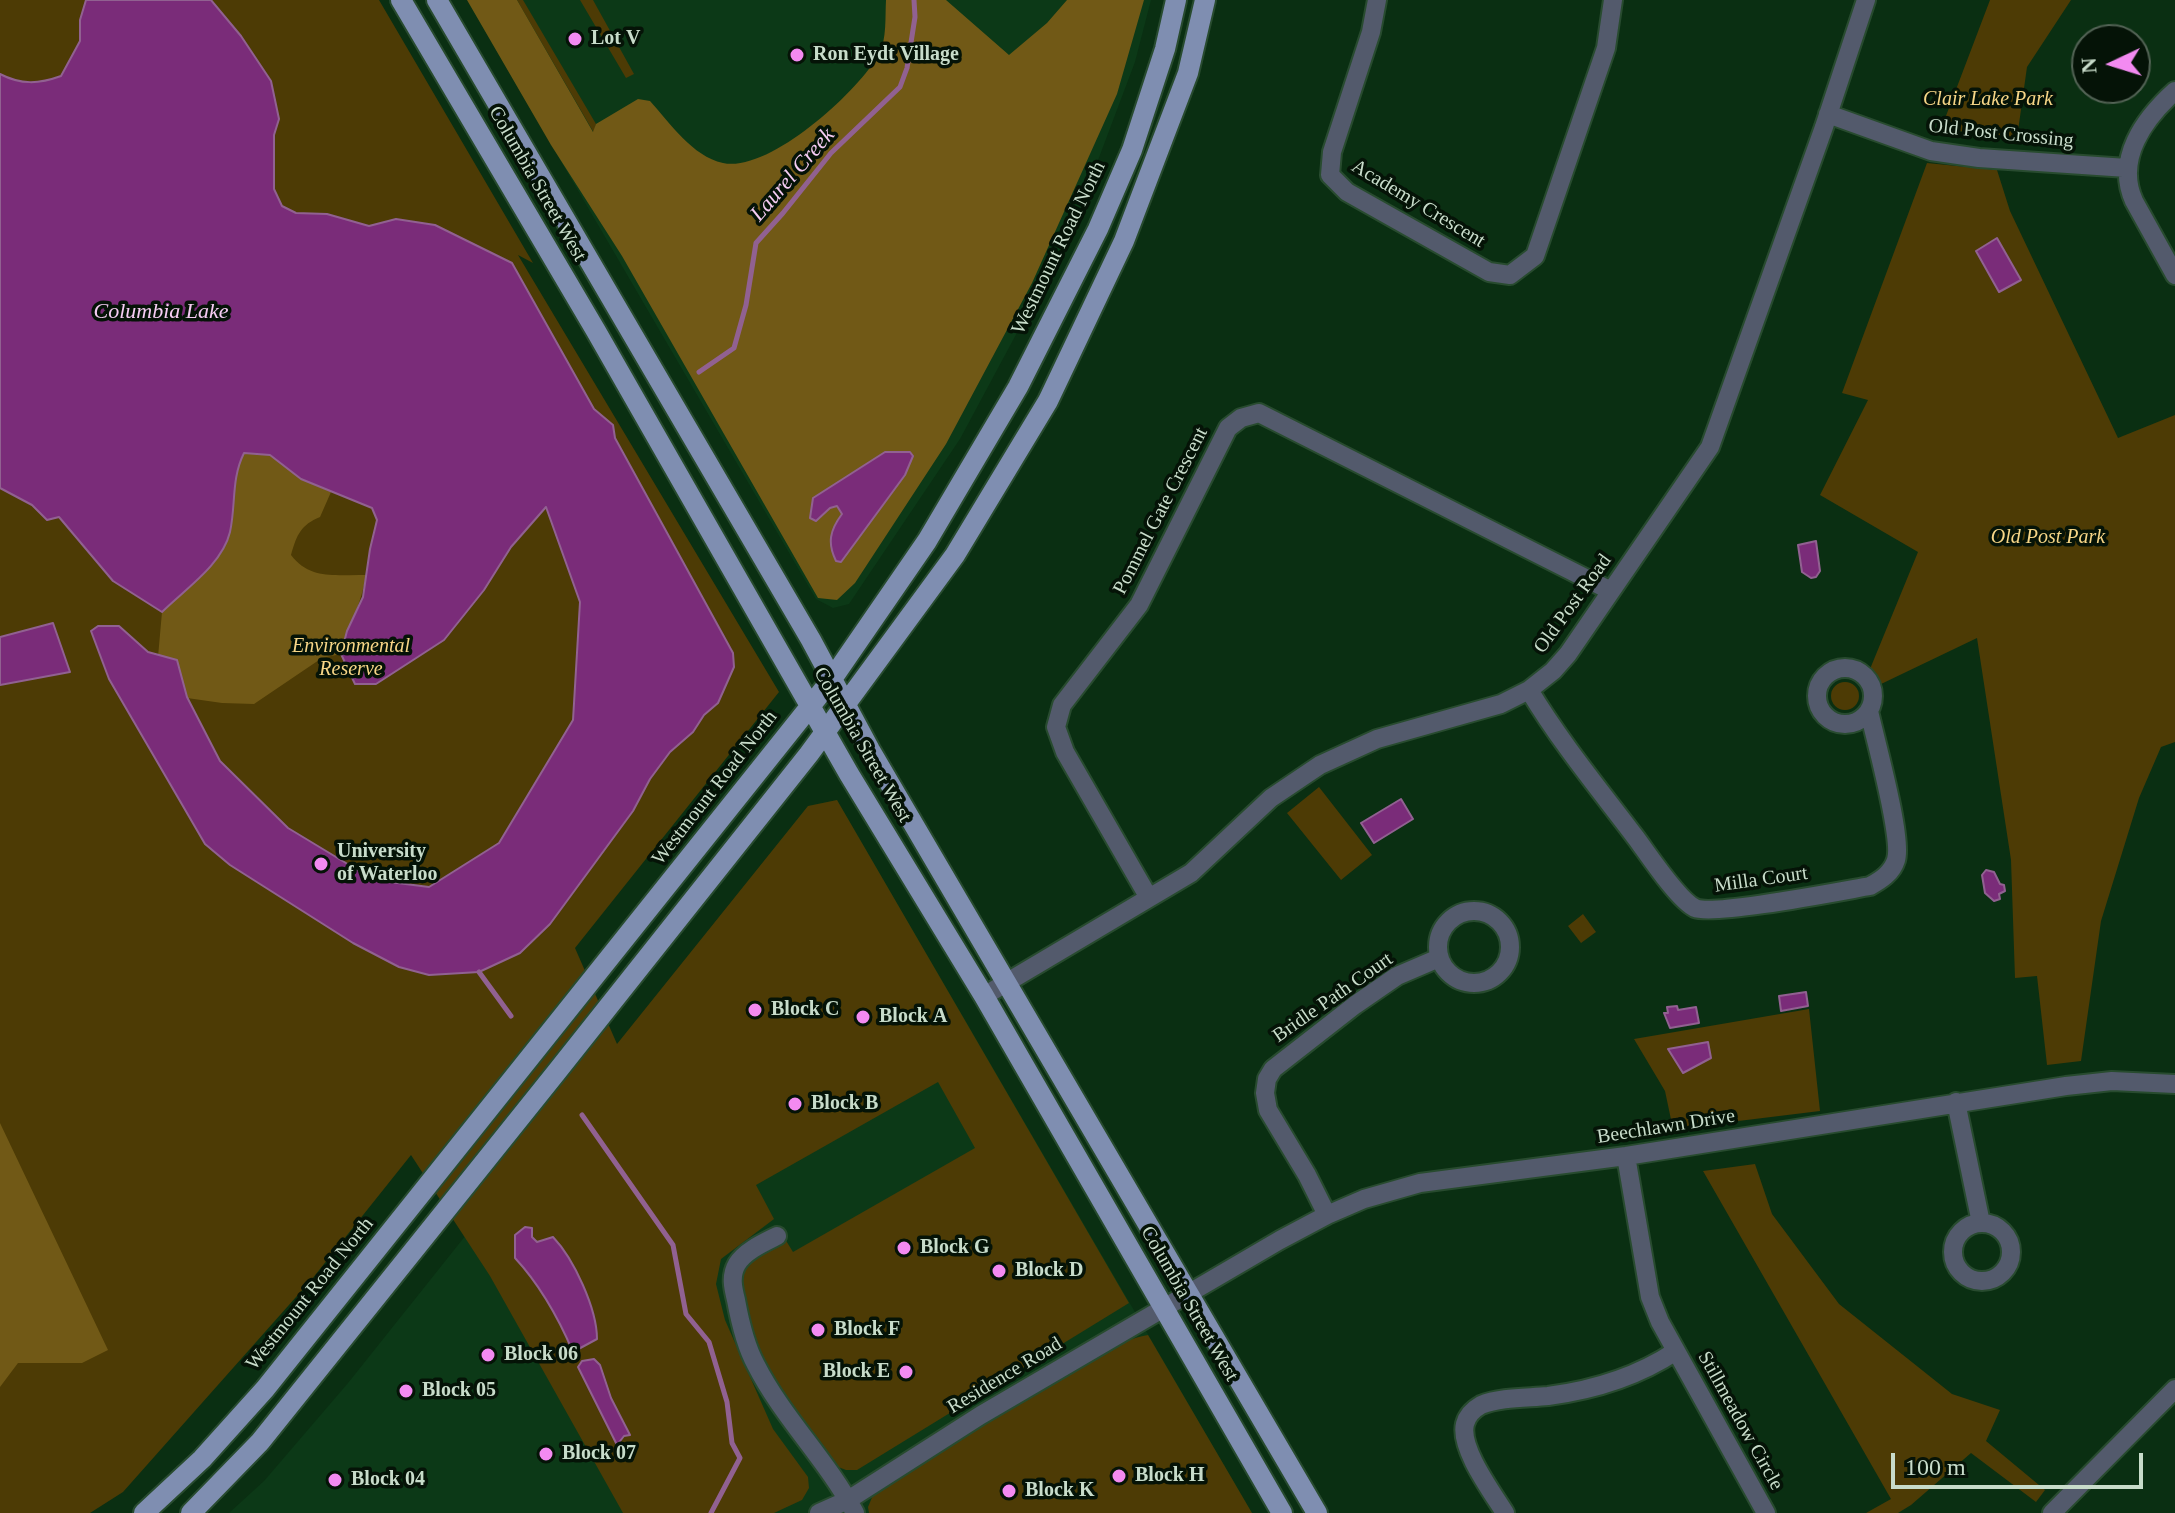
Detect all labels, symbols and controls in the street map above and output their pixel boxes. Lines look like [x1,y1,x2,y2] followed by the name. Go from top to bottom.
[2071,24,2151,104] north arrow
[591,27,640,51] place label: Lot V
[566,30,584,48] marker: Lot V
[813,43,959,67] place label: Ron Eydt Village
[788,46,806,64] marker: Ron Eydt Village
[2076,57,2102,74] text: N
[1923,88,2053,112] park label: Clair Lake Park
[483,102,591,266] street label: Columbia Street West
[1927,114,2075,154] street label: Old Post Crossing
[745,123,841,227] water label: Laurel Creek
[1347,155,1489,253] street label: Academy Crescent
[1007,158,1111,338] street label: Westmount Road North
[93,299,229,325] water label: Columbia Lake
[1108,423,1214,599] street label: Pommel Gate Crescent
[1991,526,2105,550] park label: Old Post Park
[1529,550,1617,658] street label: Old Post Road
[292,635,410,682] park label: Environmental Reserve
[808,663,916,827] street label: Columbia Street West
[647,706,783,870] street label: Westmount Road North
[337,840,438,887] place label: University of Waterloo
[312,855,330,873] marker: University of Waterloo
[1713,862,1809,898] street label: Milla Court
[1268,948,1398,1048] street label: Bridle Path Court
[771,998,839,1022] place label: Block C
[746,1001,764,1019] marker: Block C
[879,1005,947,1029] place label: Block A
[854,1008,872,1026] marker: Block A
[811,1092,878,1116] place label: Block B
[786,1095,804,1113] marker: Block B
[1595,1104,1737,1150] street label: Beechlawn Drive
[241,1213,379,1375] street label: Westmount Road North
[1135,1222,1243,1386] street label: Columbia Street West
[920,1236,989,1260] place label: Block G
[895,1239,913,1257] marker: Block G
[1015,1259,1083,1283] place label: Block D
[990,1262,1008,1280] marker: Block D
[834,1318,900,1342] place label: Block F
[809,1321,827,1339] marker: Block F
[943,1332,1067,1420] street label: Residence Road
[504,1343,578,1367] place label: Block 06
[479,1346,497,1364] marker: Block 06
[1692,1347,1788,1495] street label: Stillmeadow Circle
[823,1360,890,1384] place label: Block E
[897,1363,915,1381] marker: Block E
[422,1379,496,1403] place label: Block 05
[397,1382,415,1400] marker: Block 05
[1895,1437,2147,1487] scale bar
[562,1442,636,1466] place label: Block 07
[537,1445,555,1463] marker: Block 07
[1905,1454,1966,1480] text: 100 m
[1135,1464,1204,1488] place label: Block H
[1110,1467,1128,1485] marker: Block H
[351,1468,425,1492] place label: Block 04
[326,1471,344,1489] marker: Block 04
[1025,1479,1094,1503] place label: Block K
[1000,1482,1018,1500] marker: Block K

